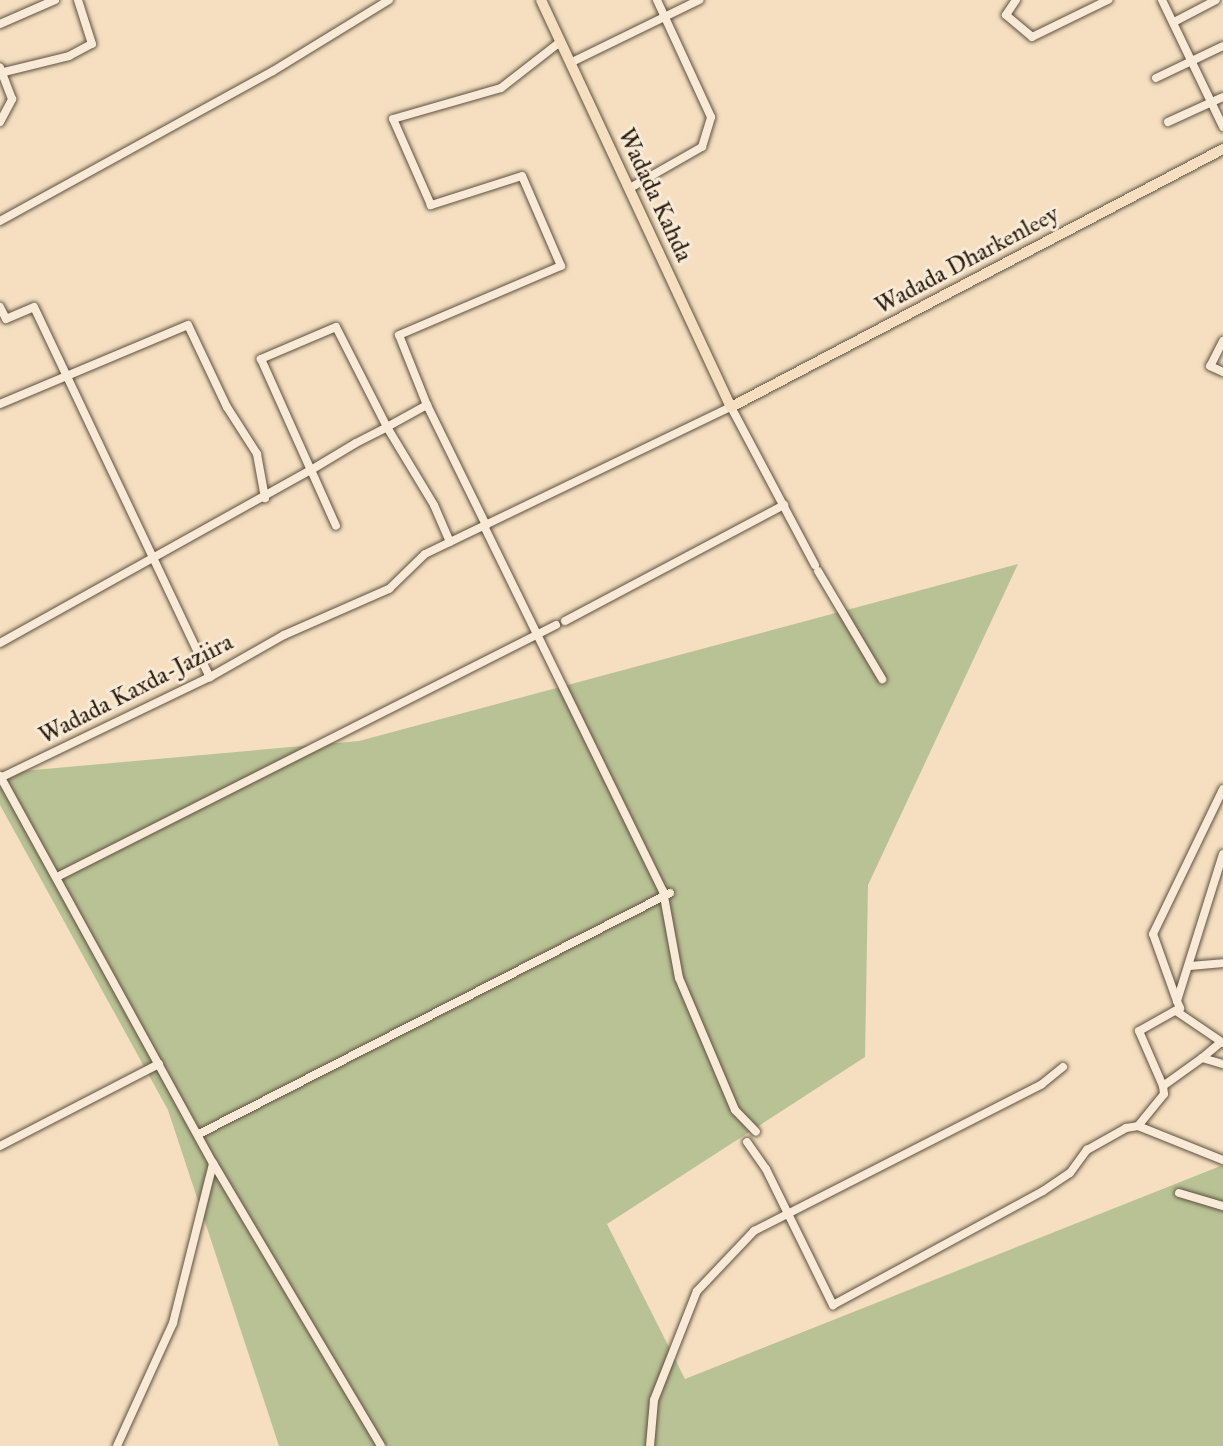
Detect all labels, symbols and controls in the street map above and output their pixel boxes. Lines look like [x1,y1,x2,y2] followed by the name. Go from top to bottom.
[612,124,698,266] street label: Wadada Kahda
[870,199,1064,321] street label: Wadada Dharkenleey
[34,628,238,750] street label: Wadada Kaxda-Jaziira

